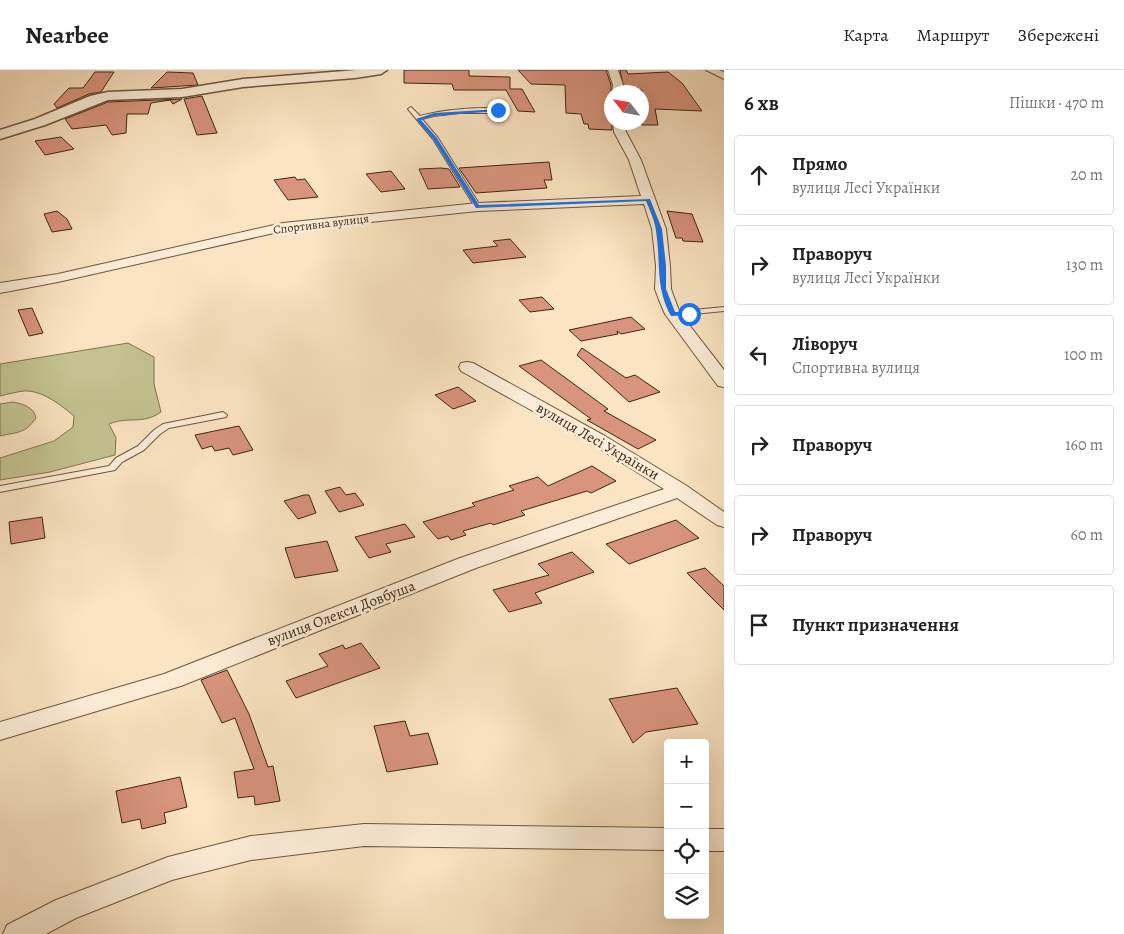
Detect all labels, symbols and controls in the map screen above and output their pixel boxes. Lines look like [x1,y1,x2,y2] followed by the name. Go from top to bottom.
[25,19,109,51] text: Nearbee
[843,23,889,47] text: Карта
[917,23,990,47] text: Маршрут
[1018,23,1099,47] text: Збережені
[604,85,649,130] north arrow
[744,89,779,117] text: 6 хв
[1009,92,1104,114] text: Пішки · 470 m
[487,99,510,122] route end
[792,151,847,177] text: Прямо
[745,161,773,189] icon: ahead
[1070,164,1103,186] text: 20 m
[792,177,940,199] text: вулиця Лесі Українки
[272,210,370,238] street label: Спортивна вулиця
[792,241,872,267] text: Праворуч
[745,251,773,279] icon: right
[1066,254,1103,276] text: 130 m
[792,267,940,289] text: вулиця Лесі Українки
[678,303,701,326] route start
[792,331,858,357] text: Ліворуч
[745,341,773,369] icon: left
[1064,344,1103,366] text: 100 m
[792,357,920,379] text: Спортивна вулиця
[533,398,663,484] street label: вулиця Лесі Українки
[745,431,773,459] icon: right
[792,432,872,458] text: Праворуч
[1065,434,1103,456] text: 160 m
[745,521,773,549] icon: right
[792,522,872,548] text: Праворуч
[1071,524,1103,546] text: 60 m
[264,575,418,650] street label: вулиця Олекси Довбуша
[745,611,773,639] icon: arrive
[792,612,959,638] text: Пункт призначення
[664,739,709,919] map controls
[664,739,709,784] button: +
[664,784,709,829] button: −
[664,829,709,874] button: locate
[664,874,709,919] button: layers

